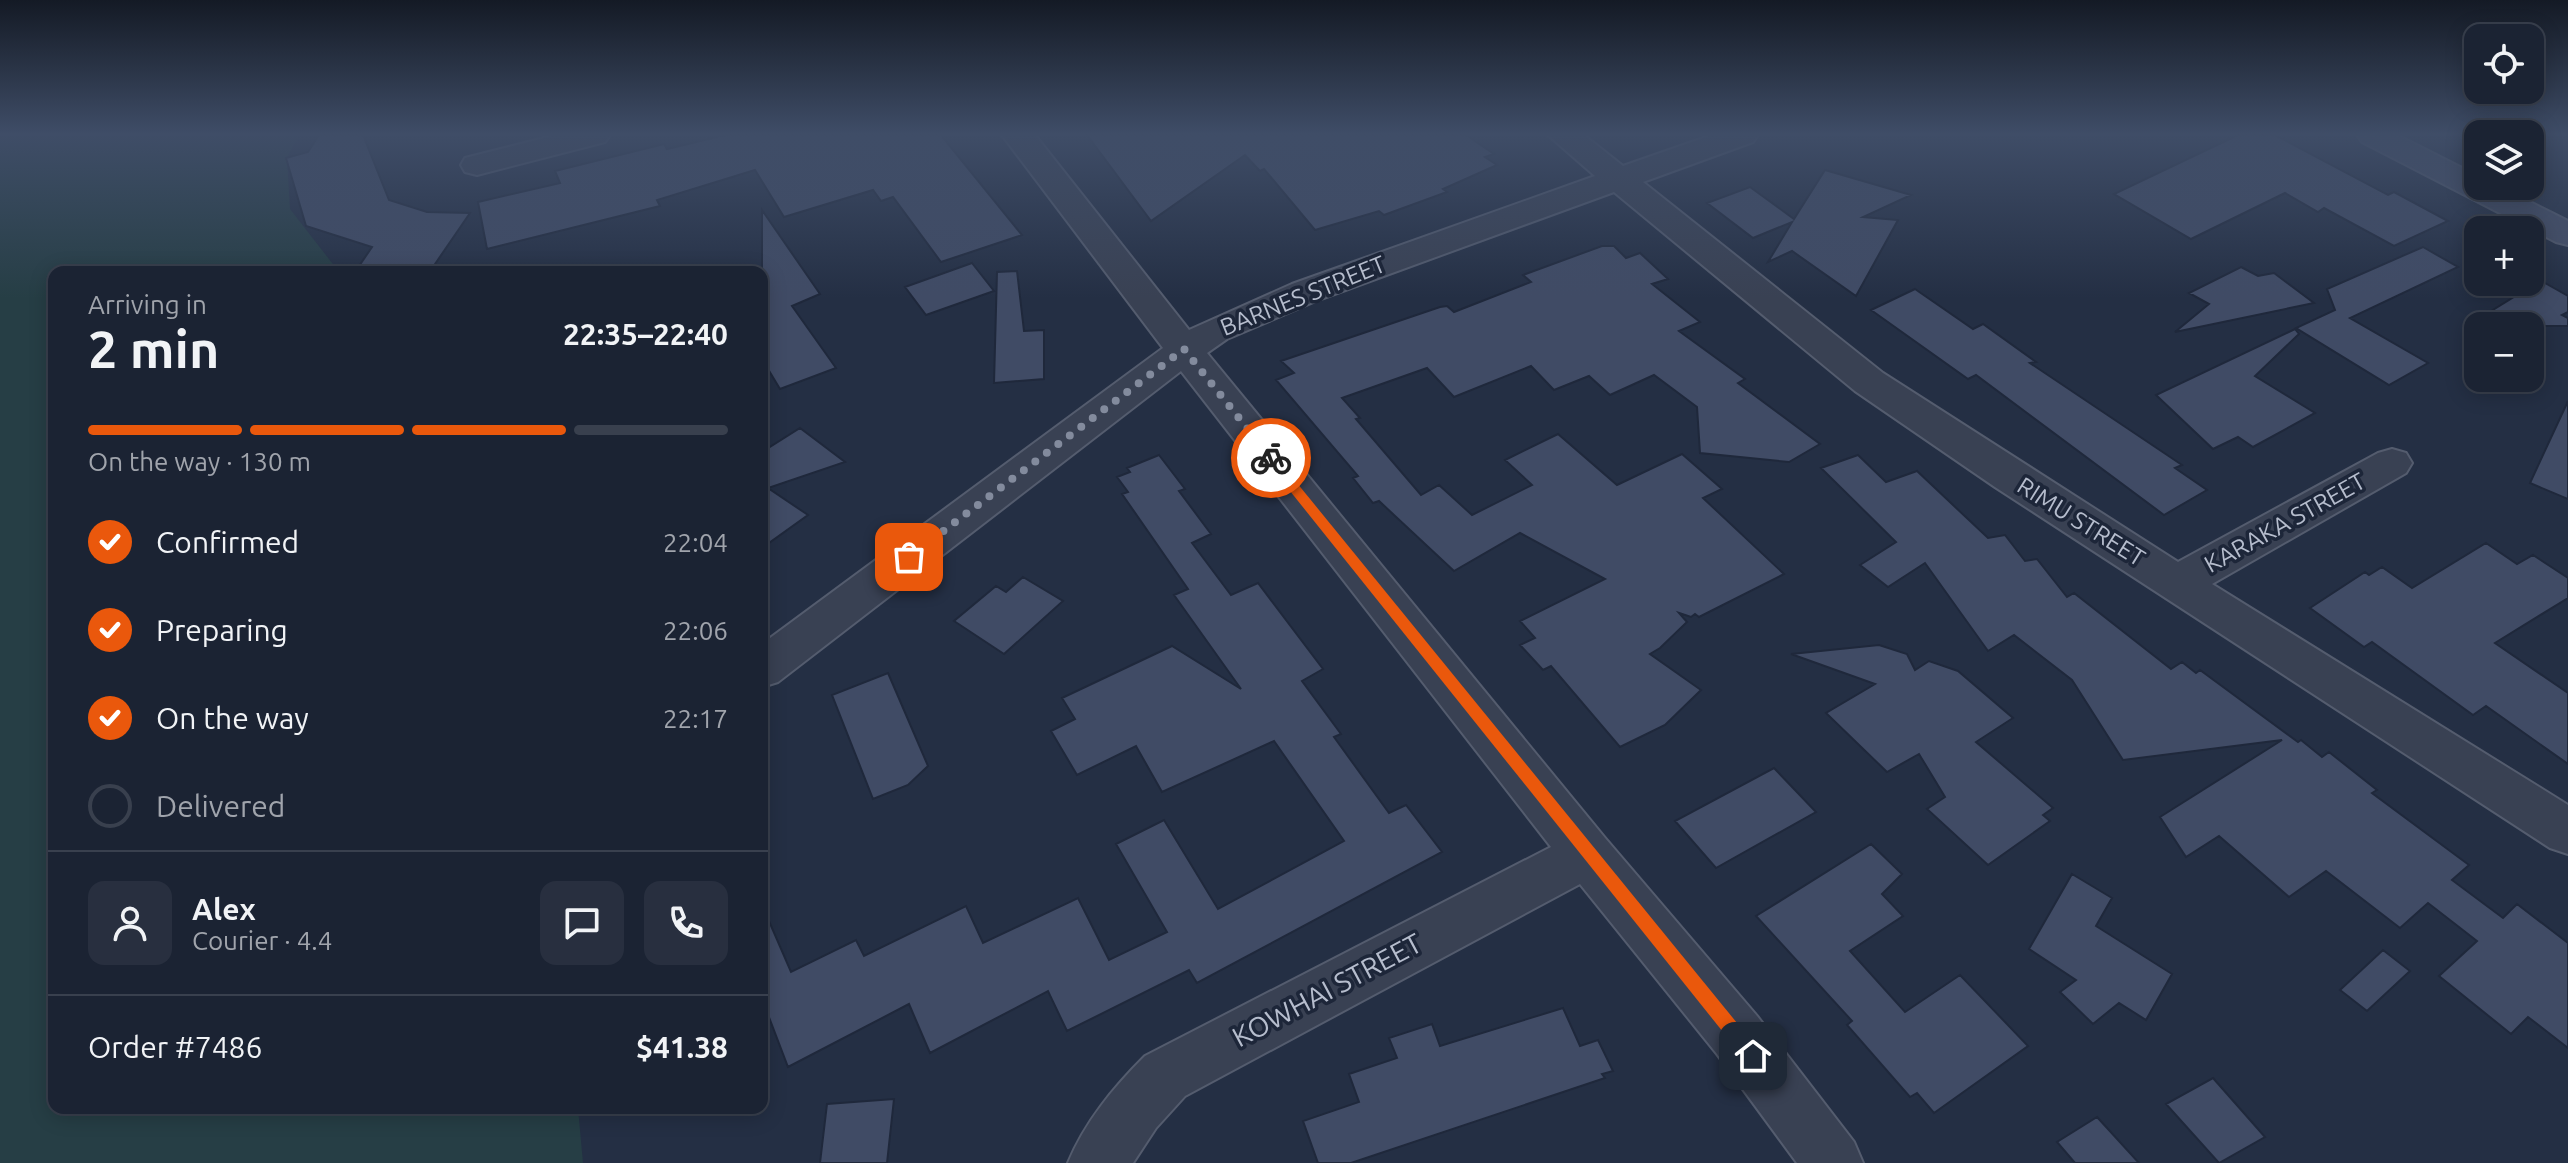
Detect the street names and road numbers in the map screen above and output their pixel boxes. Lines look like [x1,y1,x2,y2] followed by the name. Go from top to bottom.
[1216,250,1389,341] street label: BARNES STREET
[2200,467,2370,578] street label: KARAKA STREET
[2013,472,2150,571] street label: RIMU STREET
[1227,926,1427,1052] street label: KOWHAI STREET

